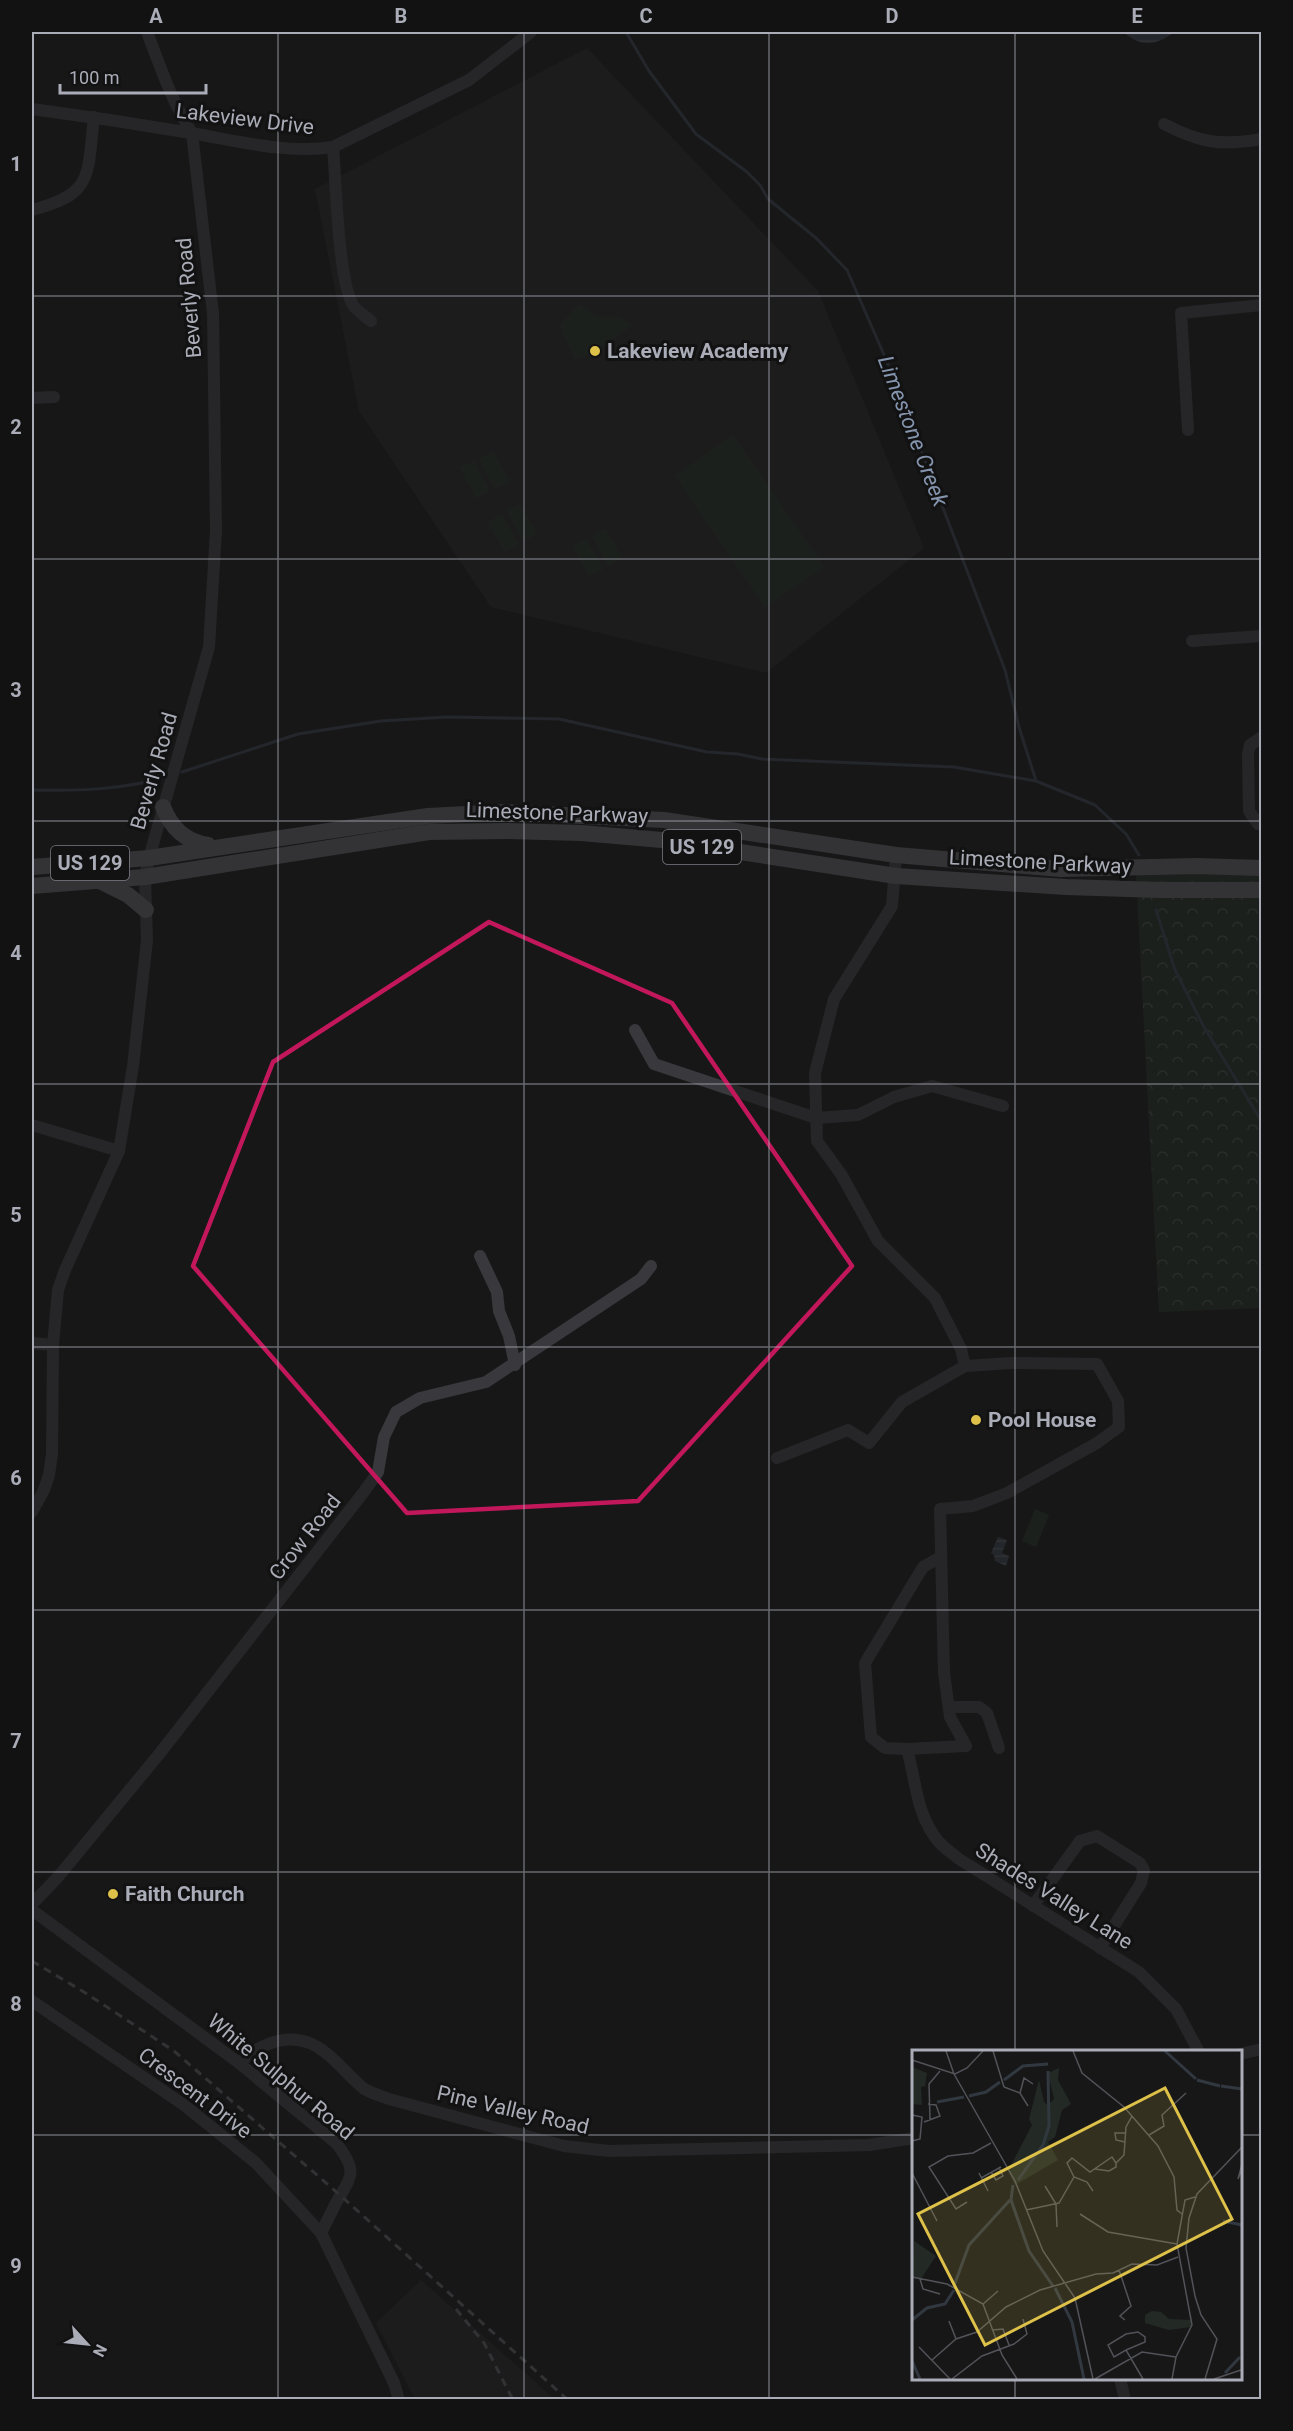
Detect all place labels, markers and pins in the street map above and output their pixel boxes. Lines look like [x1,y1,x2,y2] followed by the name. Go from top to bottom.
[607,339,789,363] place label: Lakeview Academy
[588,344,602,358] marker: Lakeview Academy
[988,1408,1096,1432] place label: Pool House
[969,1413,983,1427] marker: Pool House
[125,1882,245,1906] place label: Faith Church
[106,1887,120,1901] marker: Faith Church

